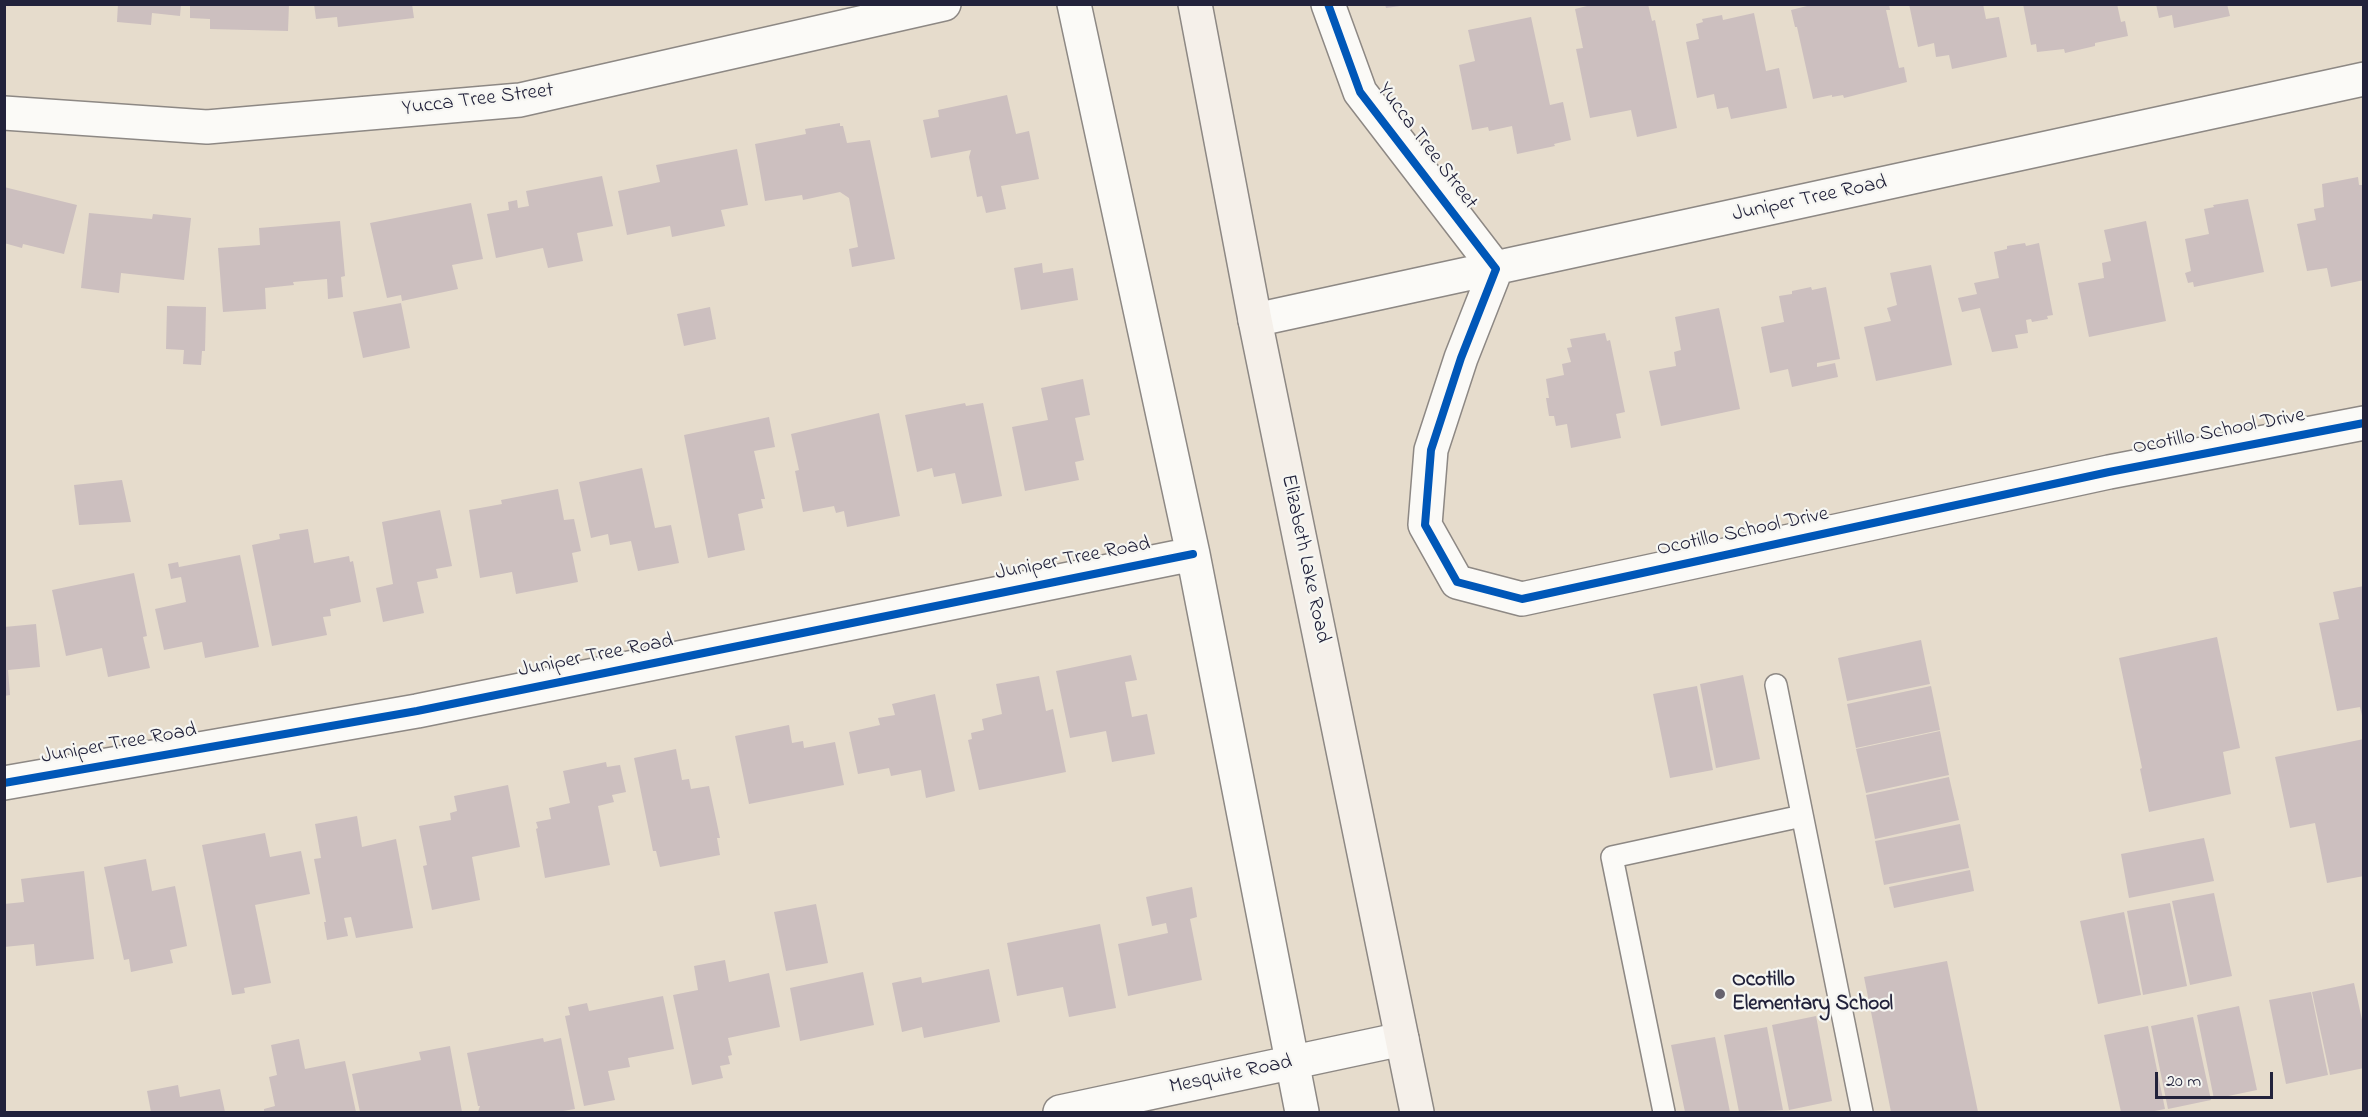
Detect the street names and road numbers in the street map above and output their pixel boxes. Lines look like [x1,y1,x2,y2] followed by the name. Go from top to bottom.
[401,79,555,123] street label: Yucca Tree Street
[1370,79,1482,215] street label: Yucca Tree Street
[1730,171,1890,229] street label: Juniper Tree Road
[2131,404,2307,462] street label: Ocotillo School Drive
[1274,472,1334,646] street label: Elizabeth Lake Road
[1655,503,1831,563] street label: Ocotillo School Drive
[993,533,1153,587] street label: Juniper Tree Road
[516,630,676,684] street label: Juniper Tree Road
[39,719,199,771] street label: Juniper Tree Road
[1167,1051,1295,1101] street label: Mesquite Road

